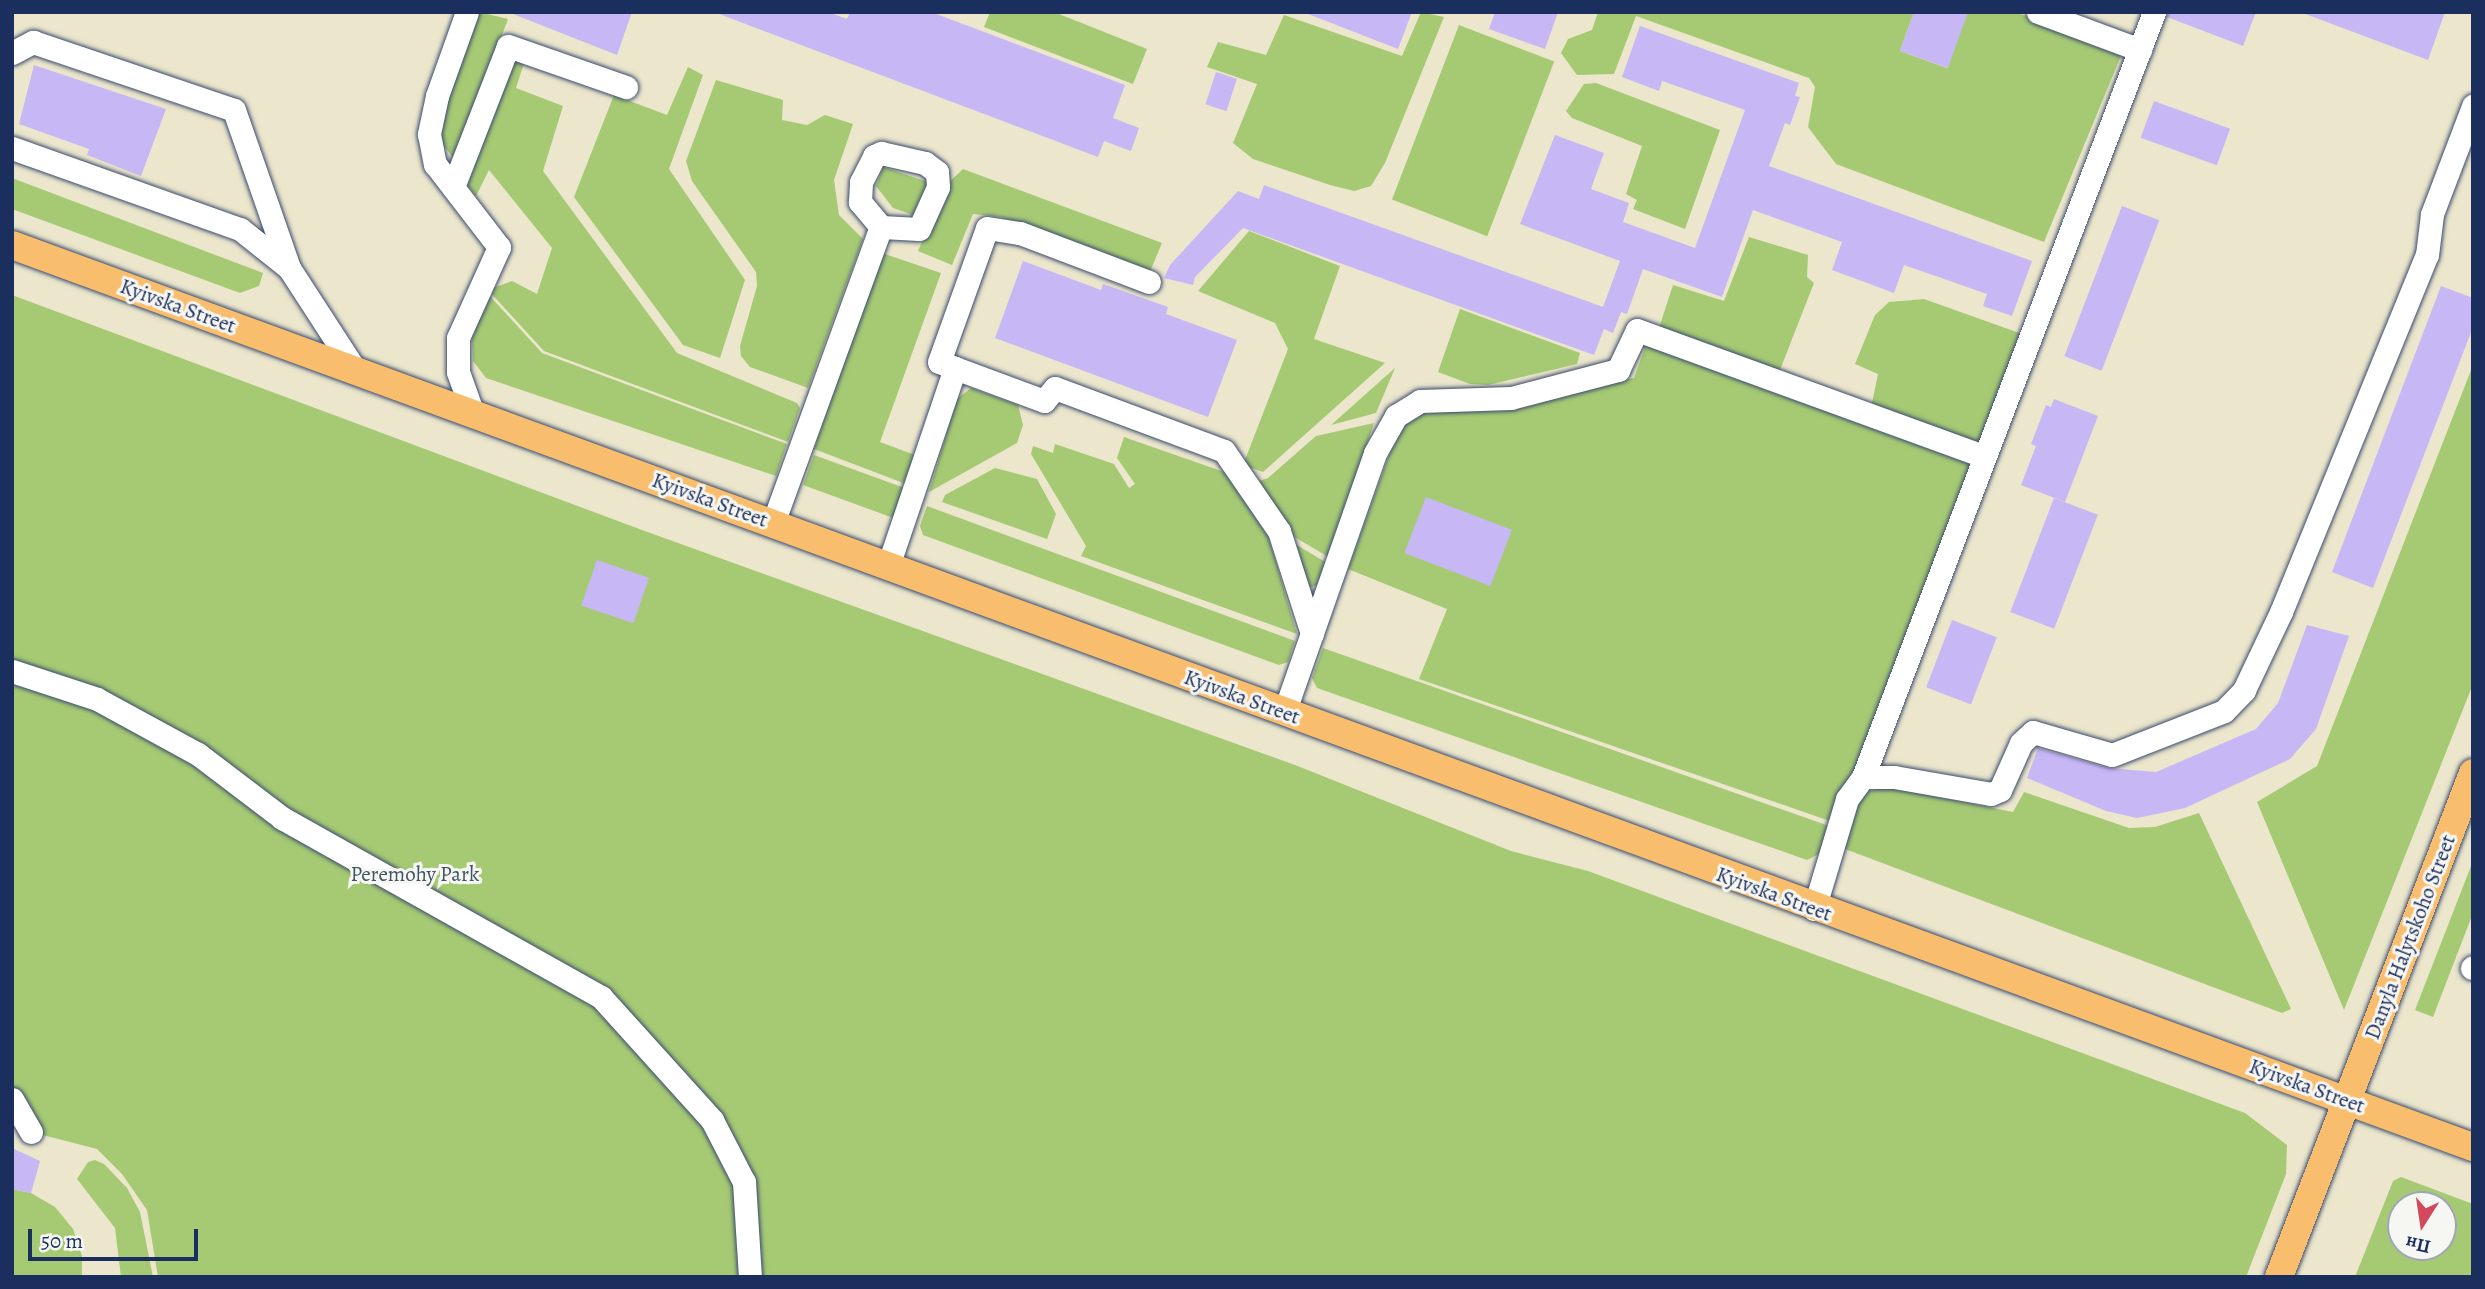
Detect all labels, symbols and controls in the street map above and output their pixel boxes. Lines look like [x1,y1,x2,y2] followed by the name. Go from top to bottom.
[117,273,239,339] street label: Kyivska Street
[649,467,771,533] street label: Kyivska Street
[1181,664,1303,730] street label: Kyivska Street
[2359,831,2461,1043] street label: Danyla Halytskoho Street
[351,861,479,887] park label: Peremohy Park
[1713,861,1835,927] street label: Kyivska Street
[2246,1053,2368,1119] street label: Kyivska Street
[2387,1191,2457,1261] north arrow
[32,1216,201,1260] scale bar
[41,1227,83,1255] text: 50 m
[2403,1229,2433,1260] text: Пн

